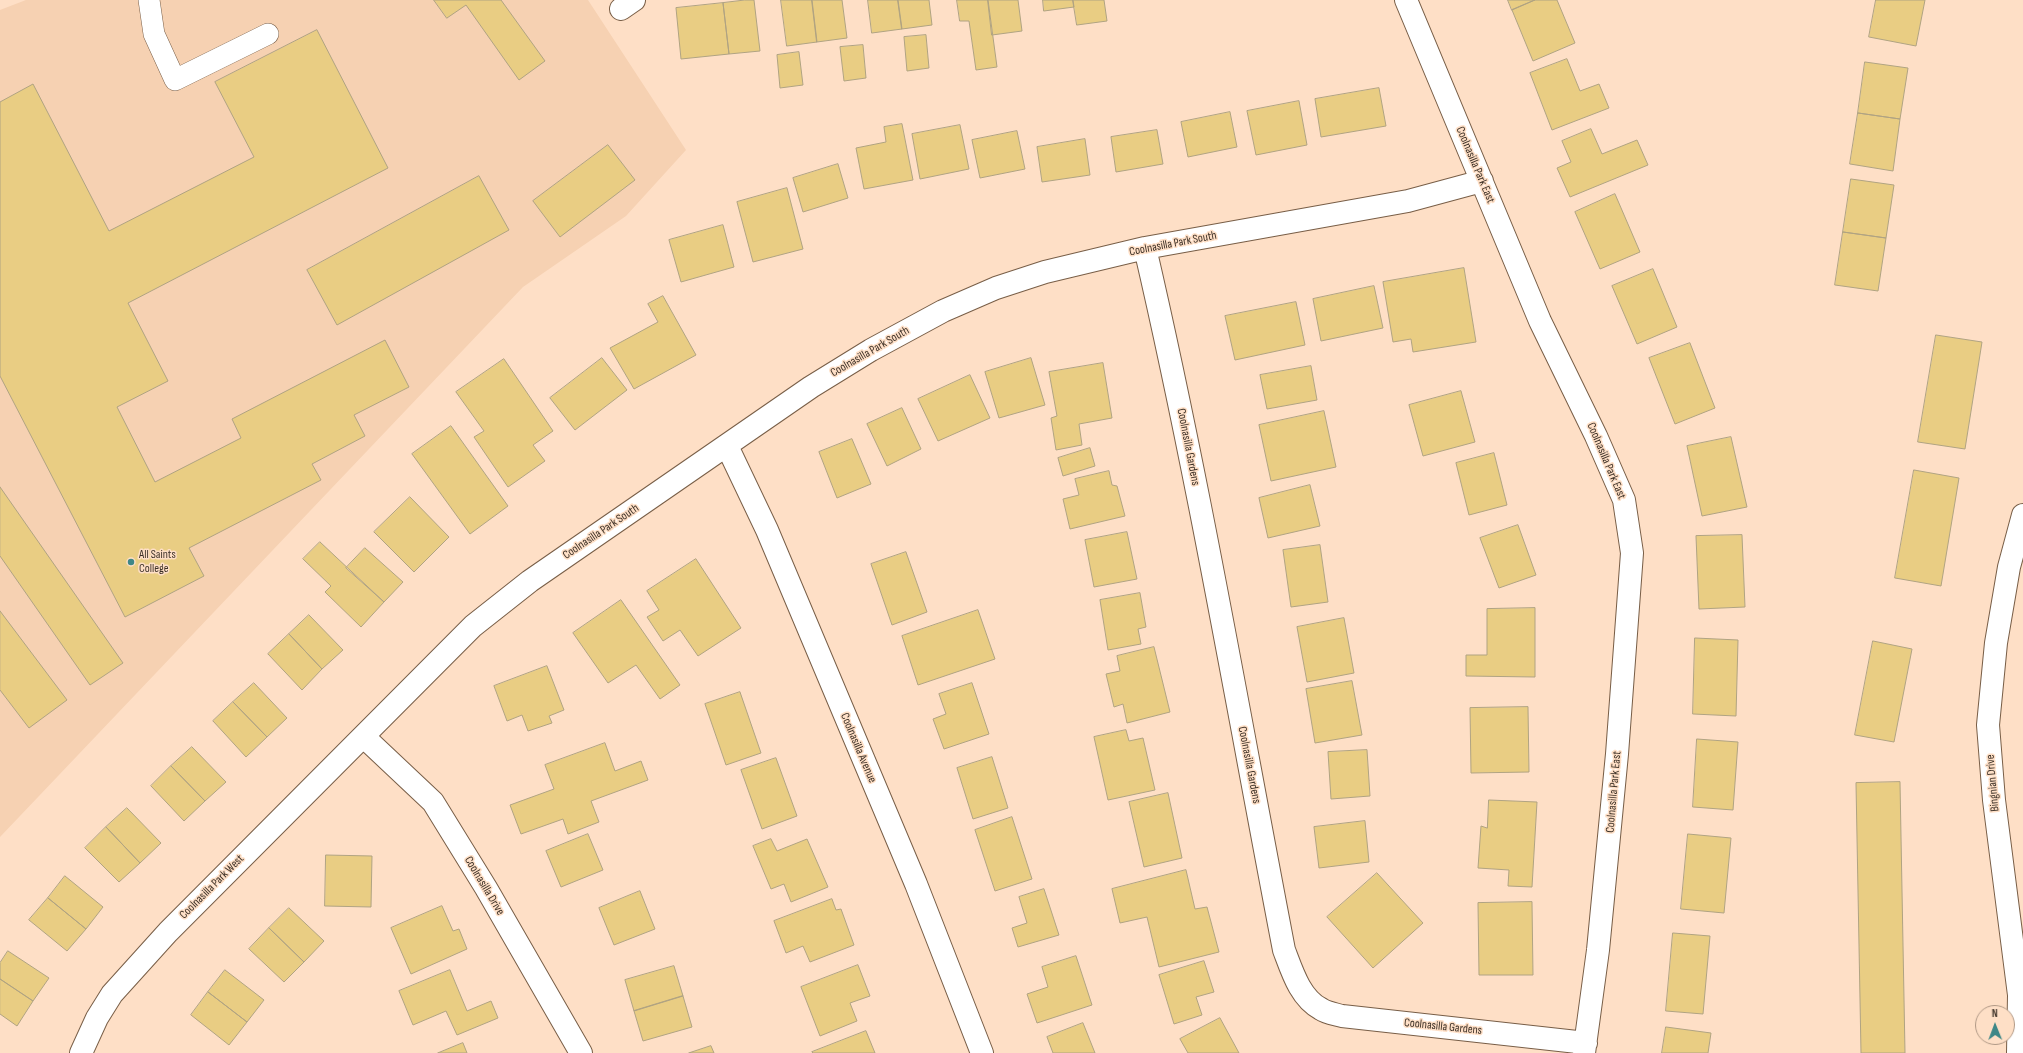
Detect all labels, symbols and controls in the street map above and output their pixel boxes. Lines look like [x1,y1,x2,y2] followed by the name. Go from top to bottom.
[1452,124,1498,206] street label: Coolnasilla Park East
[1128,228,1218,260] street label: Coolnasilla Park South
[828,324,912,380] street label: Coolnasilla Park South
[1173,407,1203,487] street label: Coolnasilla Gardens
[1583,420,1629,502] street label: Coolnasilla Park East
[560,501,642,563] street label: Coolnasilla Park South
[139,548,176,576] place label: All Saints College
[126,557,136,567] marker: All Saints College
[837,711,879,785] street label: Coolnasilla Avenue
[1234,725,1264,805] street label: Coolnasilla Gardens
[1603,751,1625,833] street label: Coolnasilla Park East
[1983,754,2003,812] street label: Bingnian Drive
[177,852,247,922] street label: Coolnasilla Park West
[461,854,507,918] street label: Coolnasilla Drive
[1975,1005,2015,1045] north arrow
[1992,1007,1998,1020] text: N
[1403,1016,1483,1038] street label: Coolnasilla Gardens

